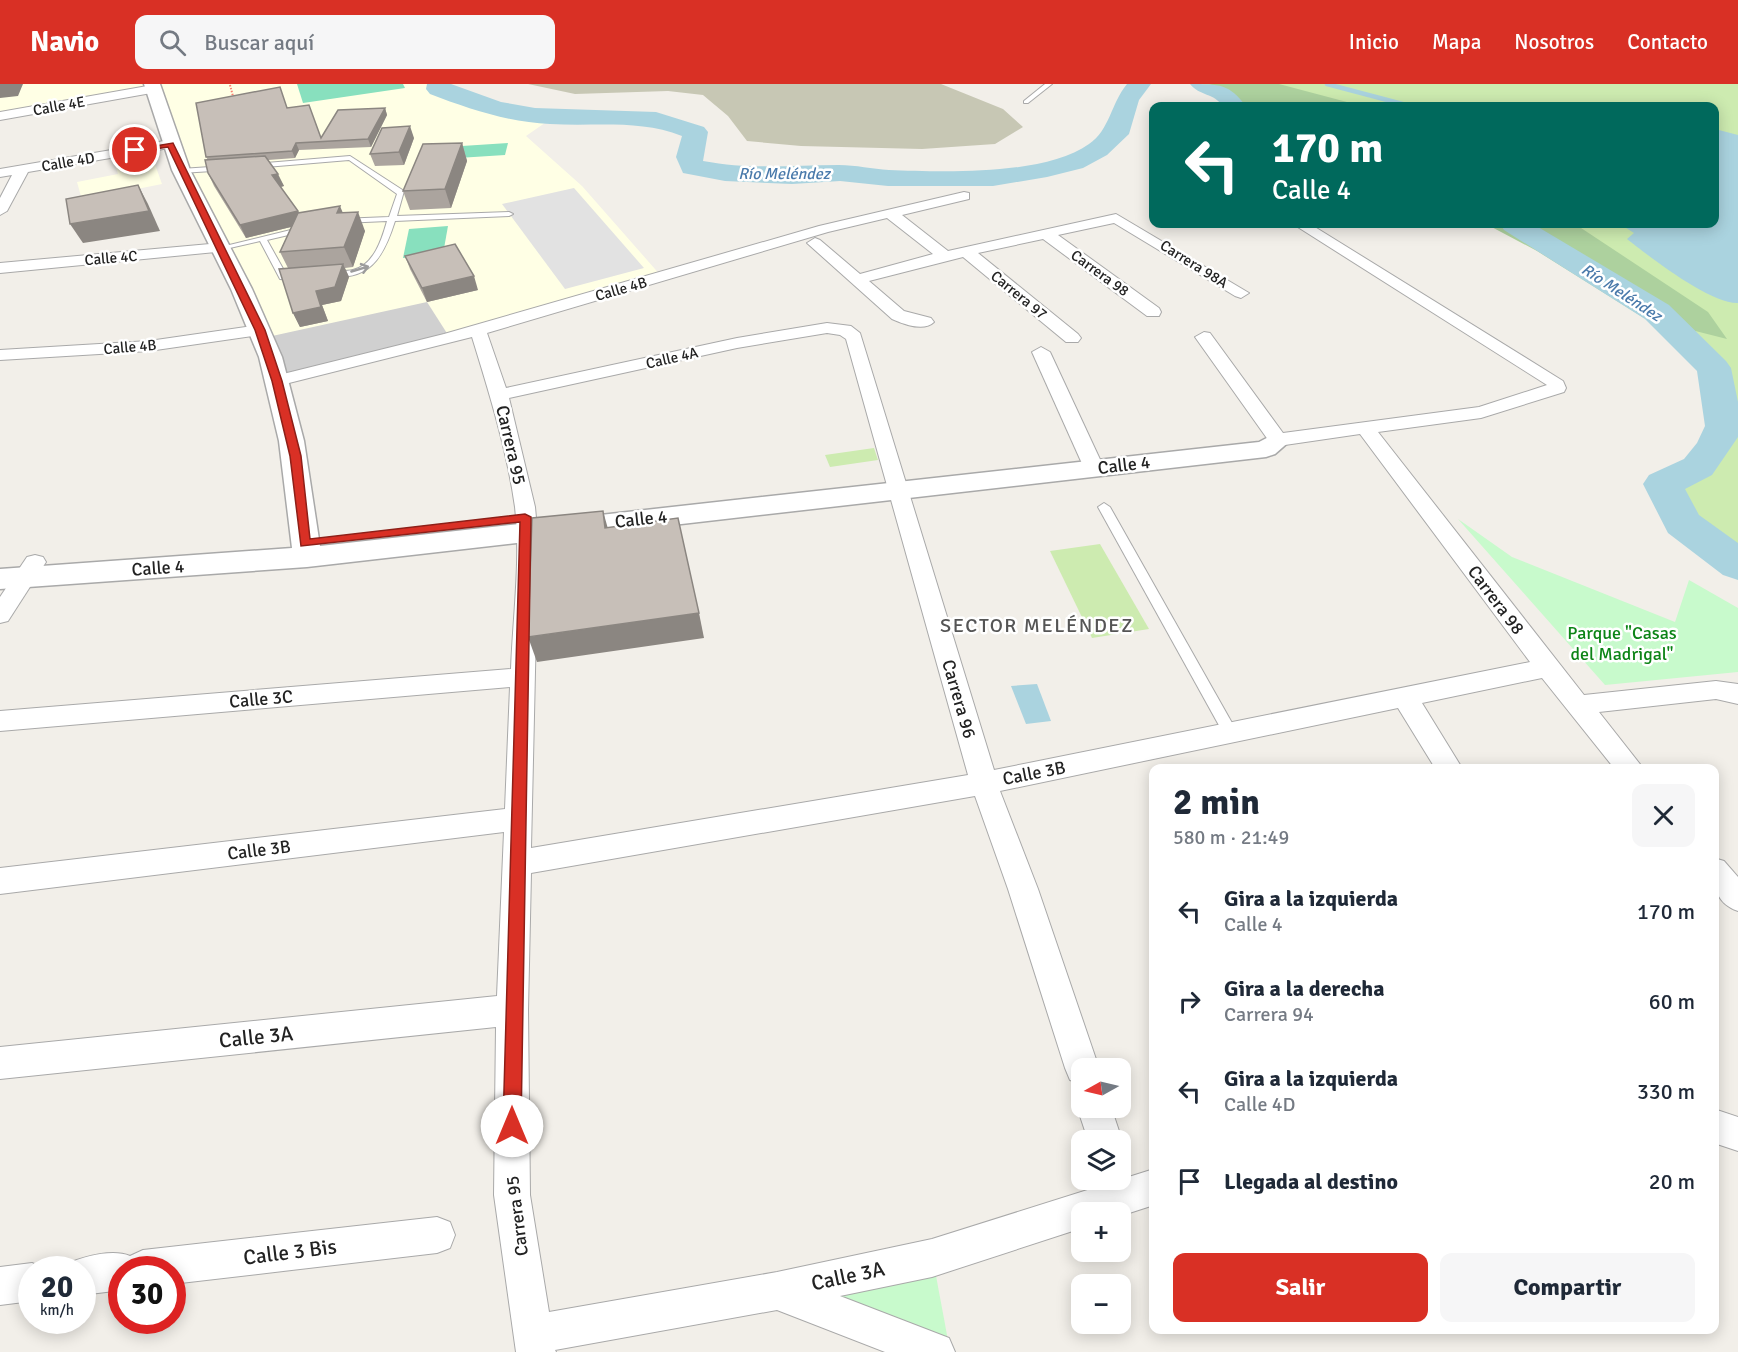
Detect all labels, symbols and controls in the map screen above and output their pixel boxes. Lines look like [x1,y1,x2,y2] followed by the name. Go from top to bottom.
[135,15,555,69] search box
[30,25,99,59] text: Navio
[156,26,189,59] icon: search
[204,29,314,56] text: Buscar aquí
[1349,29,1399,55] text: Inicio
[1432,29,1481,55] text: Mapa
[1514,29,1594,55] text: Nosotros
[1627,29,1708,55] text: Contacto
[32,93,86,119] street label: Calle 4E
[1272,123,1383,174] text: 170 m
[109,124,160,175] pin
[1173,126,1251,204] icon: left
[118,133,151,166] icon: arrive
[40,148,96,176] street label: Calle 4D
[738,164,832,184] water label: Río Meléndez
[1272,174,1351,207] text: Calle 4
[1157,236,1231,292] street label: Carrera 98A
[1067,246,1133,300] street label: Carrera 98
[84,247,138,269] street label: Calle 4C
[1578,260,1667,327] water label: Río Meléndez
[350,263,369,274] one-way arrow
[987,267,1051,323] street label: Carrera 97
[593,273,649,305] street label: Calle 4B
[103,336,157,358] street label: Calle 4B
[644,343,700,373] street label: Calle 4A
[491,403,531,487] street label: Carrera 95
[1096,451,1152,479] street label: Calle 4
[614,505,669,533] street label: Calle 4
[131,555,185,581] street label: Calle 4
[1463,561,1529,639] street label: Carrera 98
[940,613,1134,638] district label: SECTOR MELÉNDEZ
[1567,622,1677,665] park label: Parque "Casas del Madrigal"
[937,657,981,741] street label: Carrera 96
[228,685,294,713] street label: Calle 3C
[1001,756,1067,790] street label: Calle 3B
[1173,780,1260,825] text: 2 min
[1632,784,1695,847] button: close
[1173,825,1289,850] text: 580 m · 21:49
[226,835,292,865] street label: Calle 3B
[1224,885,1398,912] text: Gira a la izquierda
[1173,895,1206,928] icon: left
[1637,898,1695,925] text: 170 m
[1224,912,1283,937] text: Calle 4
[1224,975,1385,1002] text: Gira a la derecha
[1173,985,1206,1018] icon: right
[1649,988,1695,1015] text: 60 m
[1224,1002,1314,1027] text: Carrera 94
[218,1020,295,1054] street label: Calle 3A
[1071,1058,1131,1118] north arrow
[1071,1058,1131,1334] map controls
[1224,1065,1398,1092] text: Gira a la izquierda
[1173,1075,1206,1108] icon: left
[1637,1078,1695,1105] text: 330 m
[1224,1092,1296,1117] text: Calle 4D
[480,1094,544,1158] position arrow
[1071,1130,1131,1190] button: layers
[1173,1165,1206,1198] icon: arrive
[1224,1168,1398,1195] text: Llegada al destino
[1649,1168,1695,1195] text: 20 m
[501,1175,533,1257] street label: Carrera 95
[1071,1202,1131,1262] button: +
[242,1233,338,1271] street label: Calle 3 Bis
[1173,1253,1428,1322] button: Salir
[1440,1253,1695,1322] button: Compartir
[108,1256,186,1334] speed limit sign: 30
[809,1256,887,1296] street label: Calle 3A
[41,1269,73,1306] text: 20
[1071,1274,1131,1334] button: −
[40,1301,74,1319] text: km/h

